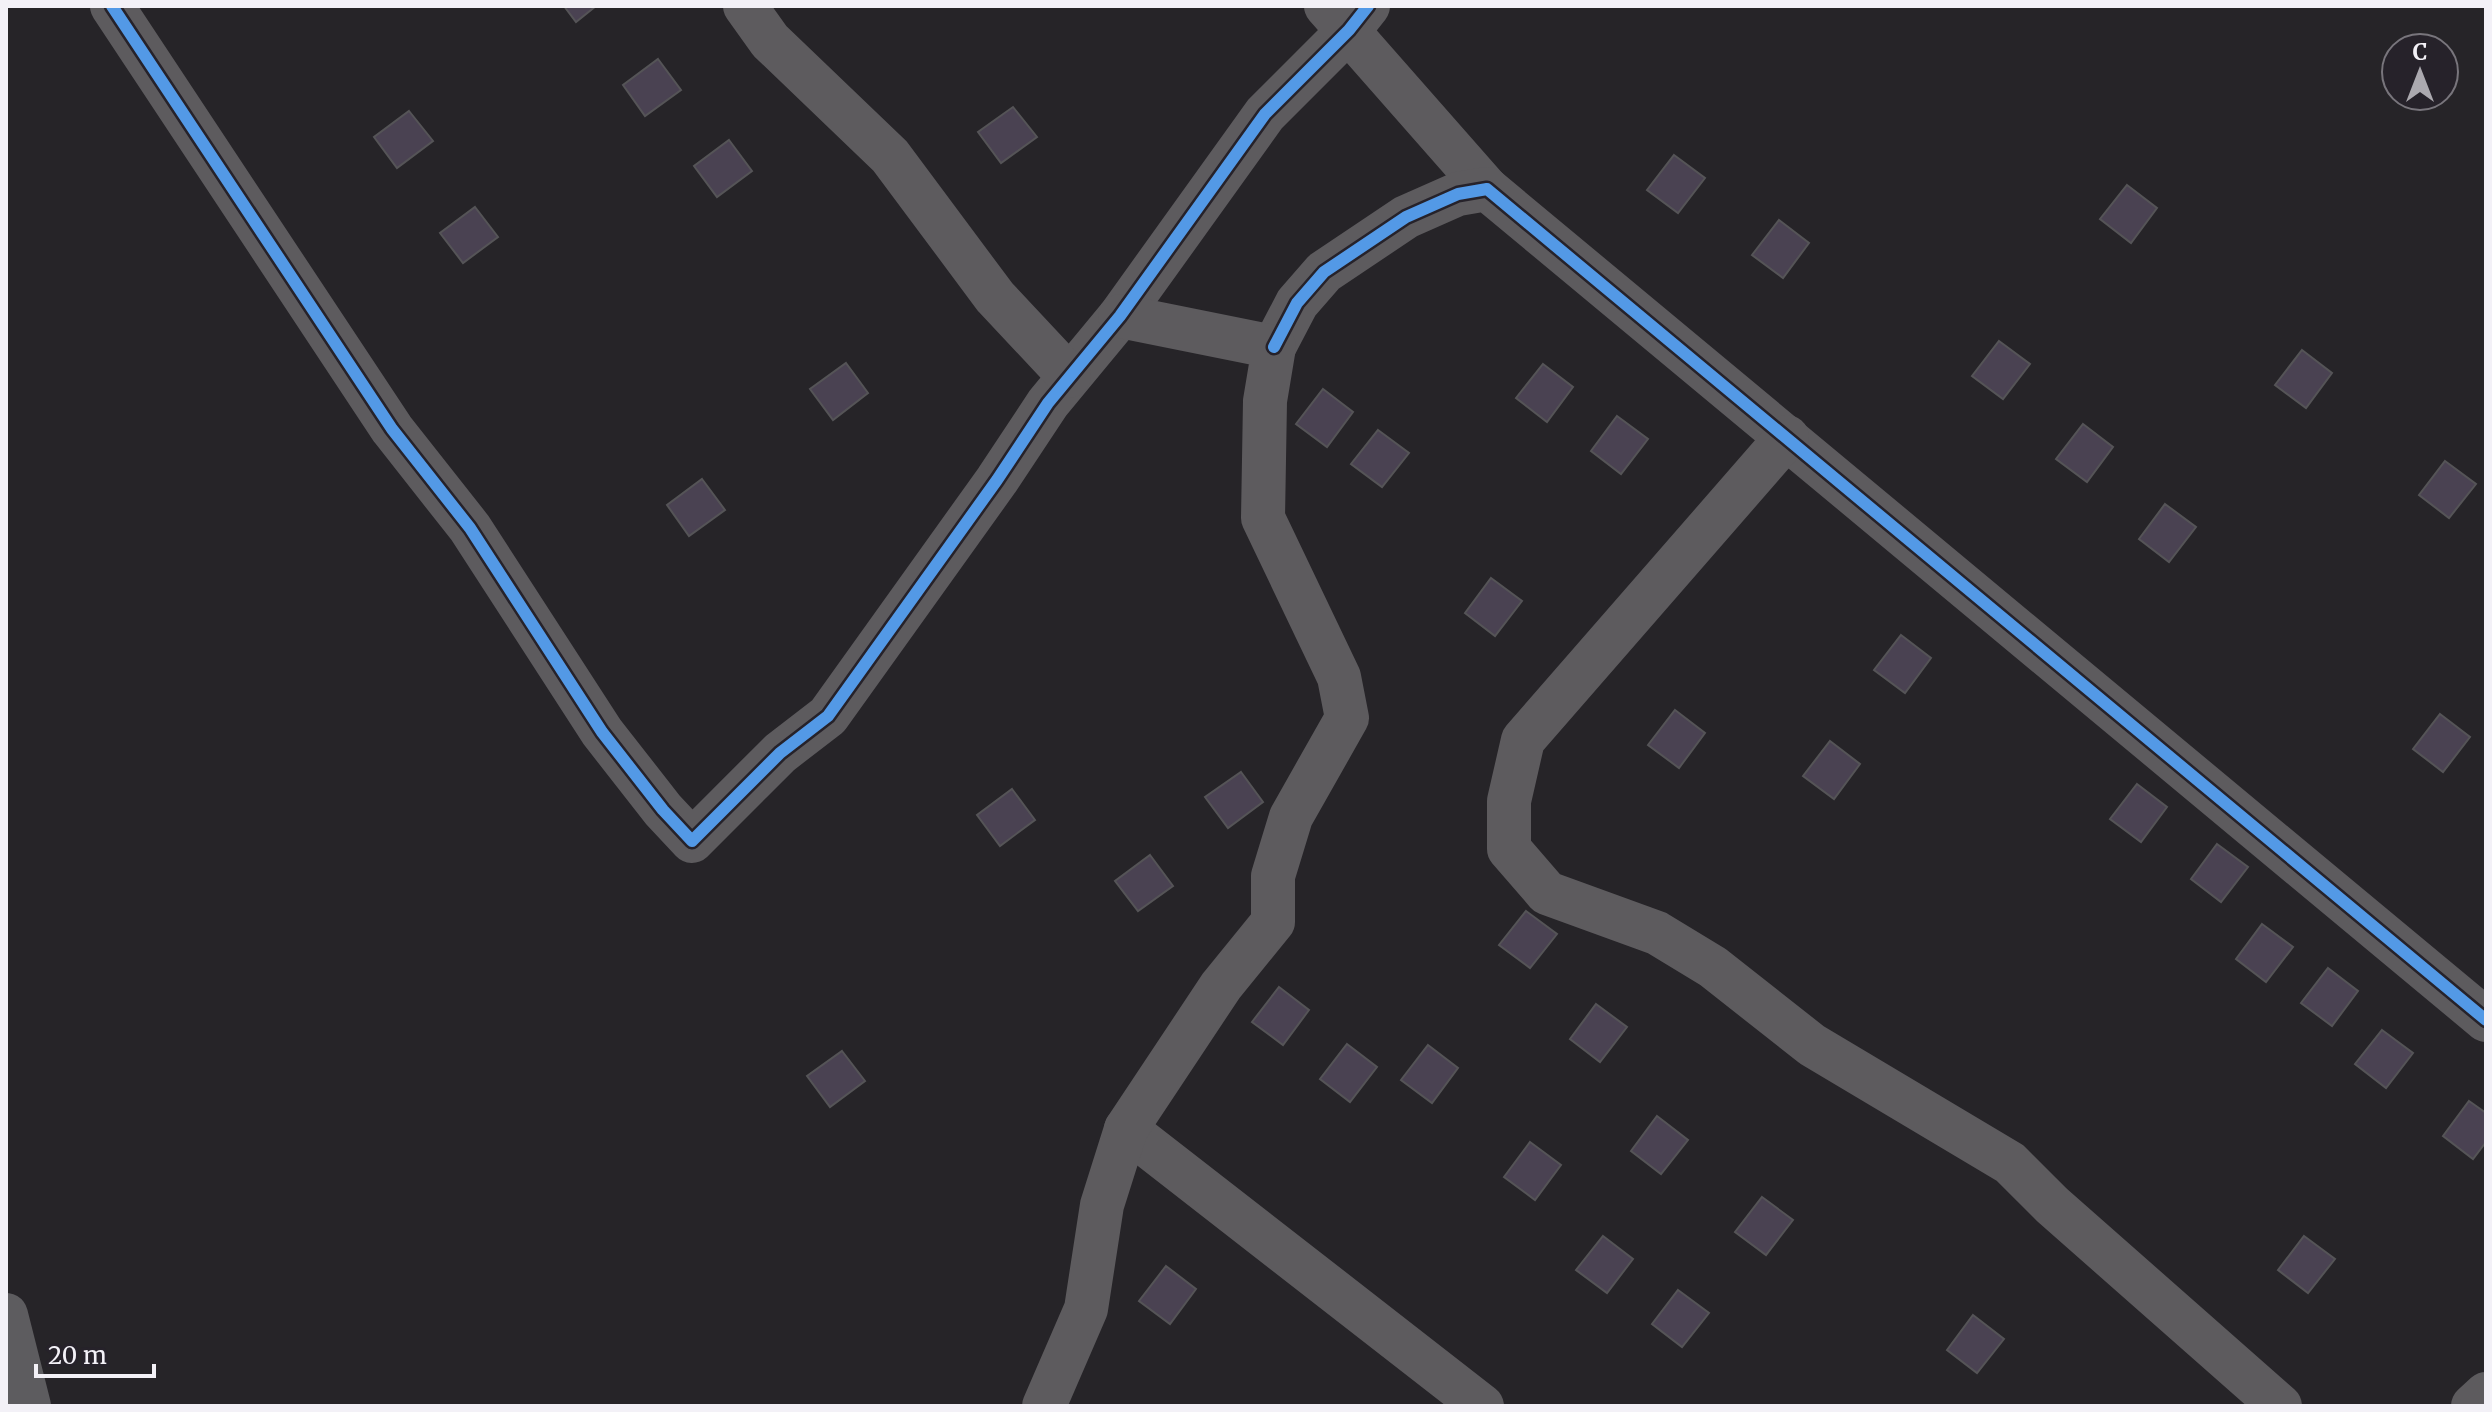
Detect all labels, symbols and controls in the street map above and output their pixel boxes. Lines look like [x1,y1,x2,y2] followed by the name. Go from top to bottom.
[2380,32,2460,112] north arrow
[2413,38,2427,66] text: С
[36,1328,154,1378] scale bar
[48,1340,107,1371] text: 20 m

